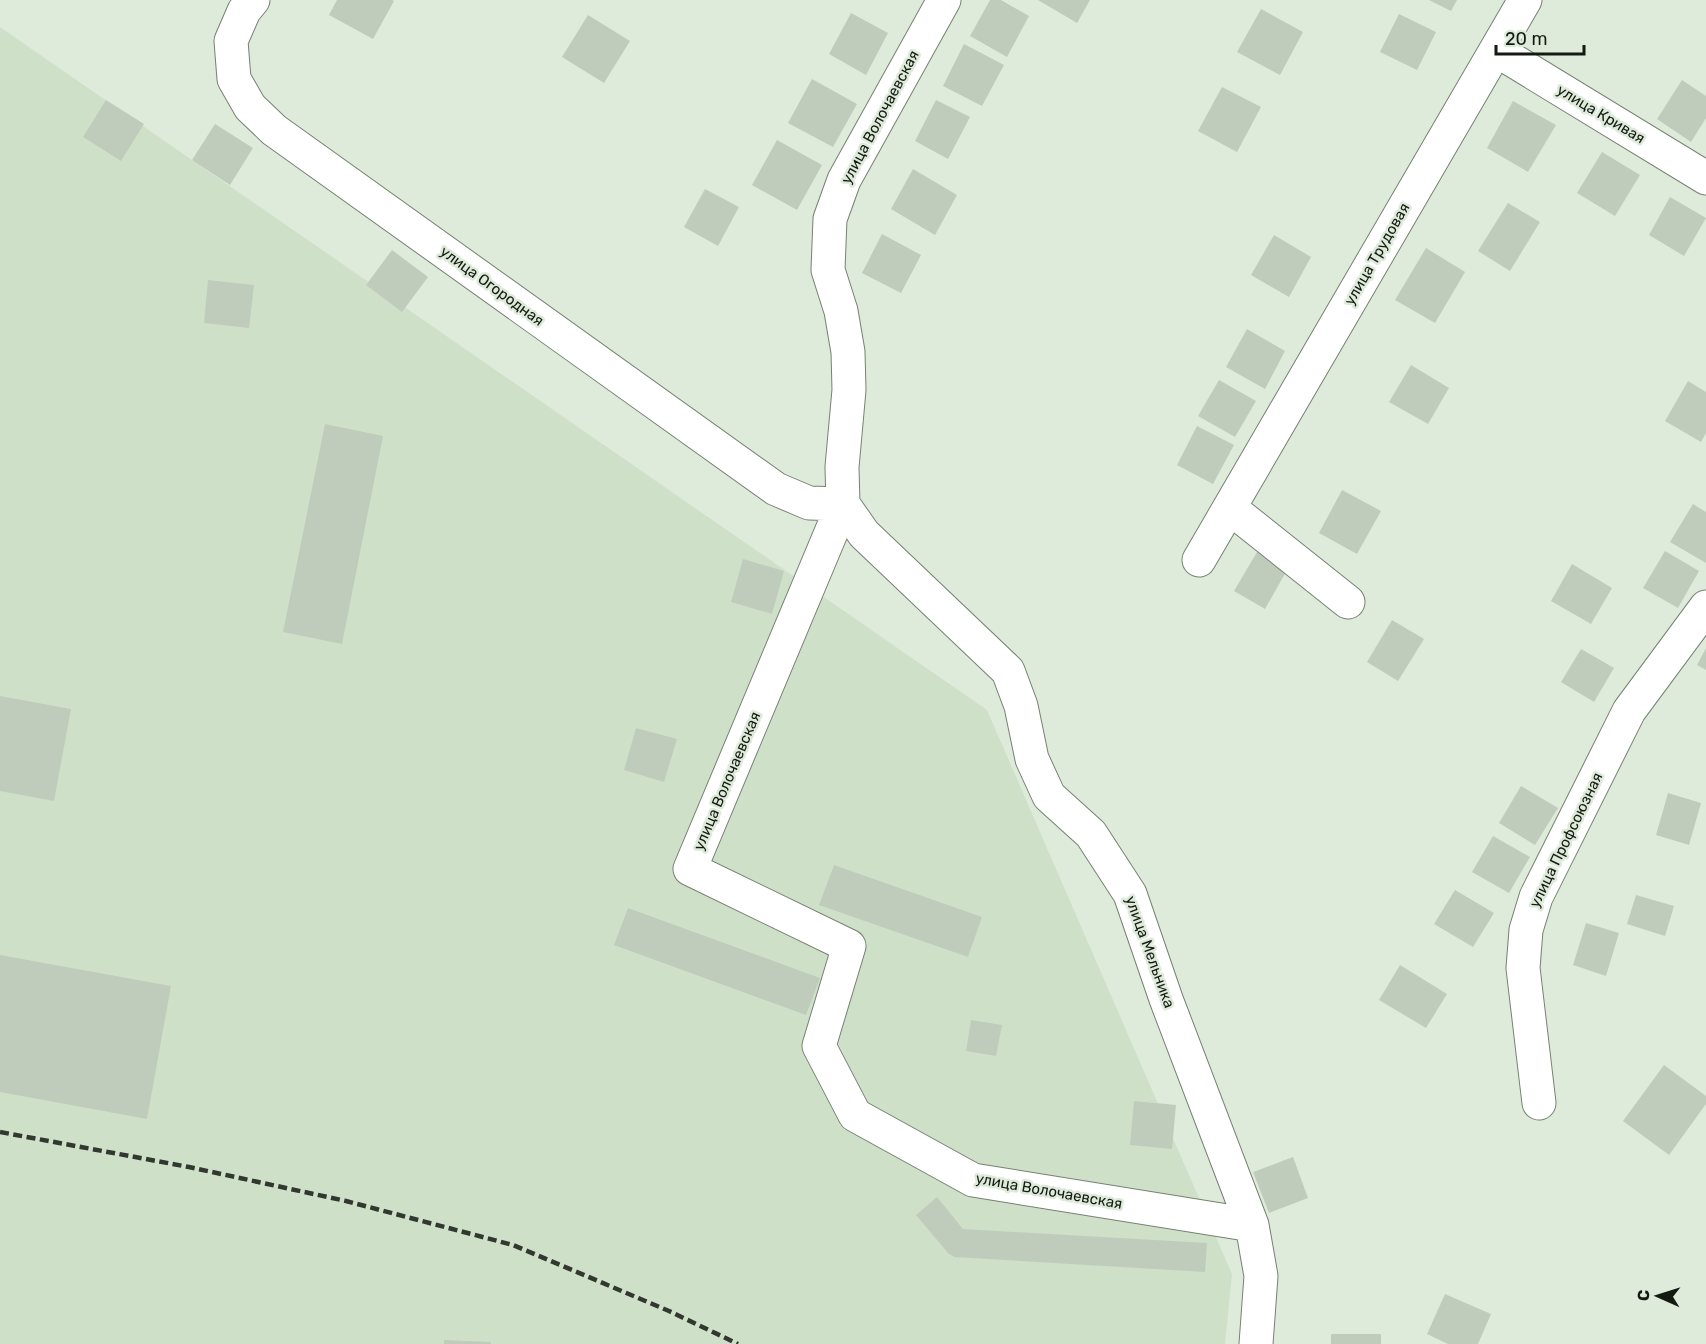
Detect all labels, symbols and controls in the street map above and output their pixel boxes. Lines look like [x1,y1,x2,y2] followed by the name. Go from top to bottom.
[1496,18,1584,56] scale bar
[1505,28,1547,50] text: 20 m
[837,47,923,187] street label: улица Волочаевская
[1554,81,1648,147] street label: улица Кривая
[1340,200,1414,308] street label: улица Трудовая
[437,242,547,330] street label: улица Огородная
[690,709,764,853] street label: улица Волочаевская
[1525,770,1607,910] street label: улица Профсоюзная
[1121,894,1179,1010] street label: улица Мельника
[974,1169,1124,1213] street label: улица Волочаевская
[1628,1266,1688,1326] north arrow
[1634,1289,1653,1301] text: С

